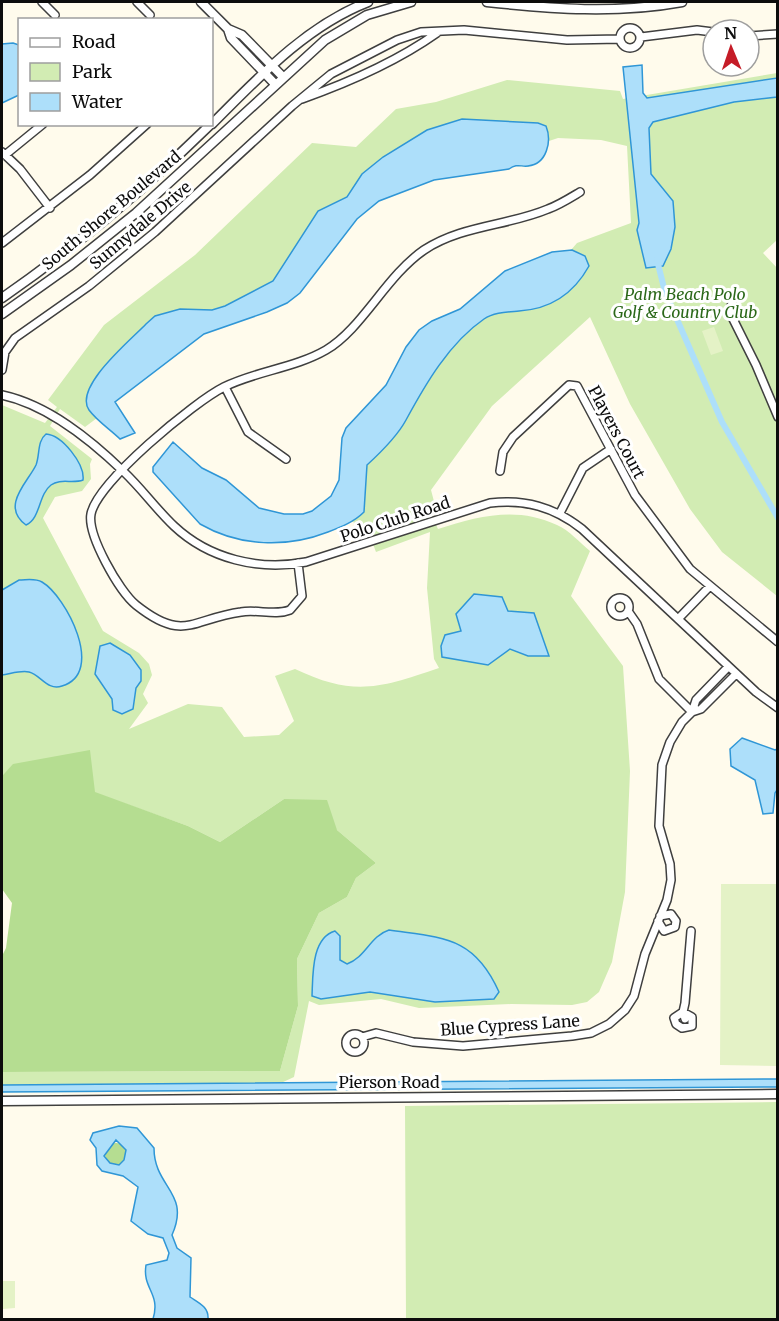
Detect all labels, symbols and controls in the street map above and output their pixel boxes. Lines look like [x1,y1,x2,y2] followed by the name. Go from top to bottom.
[18,18,213,126] legend
[701,18,761,78] north arrow
[724,23,738,43] text: N
[72,30,116,53] text: Road
[72,60,113,83] text: Park
[71,90,123,113] text: Water
[37,146,185,274] street label: South Shore Boulevard
[85,177,195,273] street label: Sunnydale Drive
[613,284,757,322] park label: Palm Beach Polo Golf & Country Club
[584,382,650,483] street label: Players Court
[337,492,453,546] street label: Polo Club Road
[440,1010,580,1040] street label: Blue Cypress Lane
[338,1072,440,1092] street label: Pierson Road

